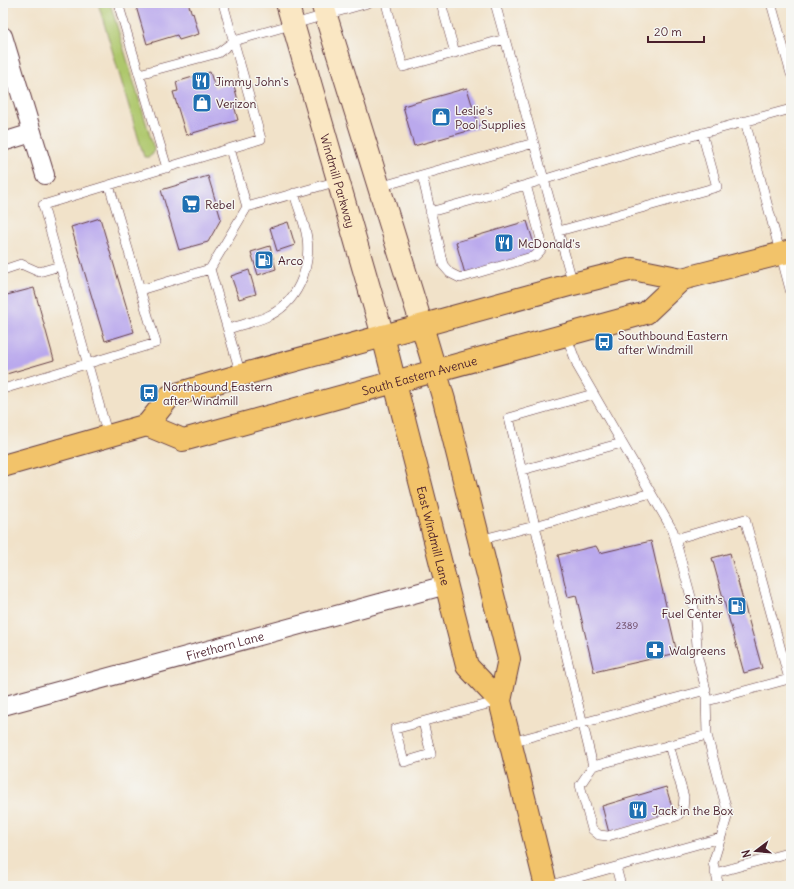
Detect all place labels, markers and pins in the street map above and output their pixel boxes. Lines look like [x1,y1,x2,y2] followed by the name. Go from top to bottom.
[190,70,212,92] restaurant icon: Jimmy John's
[215,74,289,89] place label: Jimmy John's
[191,92,213,114] shop icon: Verizon
[216,96,256,111] place label: Verizon
[455,103,526,132] place label: Leslie's Pool Supplies
[430,106,452,128] shop icon: Leslie's Pool Supplies
[180,193,202,215] supermarket icon: Rebel
[205,197,235,212] place label: Rebel
[493,232,515,254] restaurant icon: McDonald's
[518,236,580,251] place label: McDonald's
[253,249,275,271] fuel station icon: Arco
[278,253,303,268] place label: Arco
[618,328,728,357] place label: Southbound Eastern after Windmill
[593,331,615,353] bus stop icon: Southbound Eastern after Windmill
[163,379,272,408] place label: Northbound Eastern after Windmill
[138,382,160,404] bus stop icon: Northbound Eastern after Windmill
[662,592,723,621] place label: Smith's Fuel Center
[726,595,748,617] fuel station icon: Smith's Fuel Center
[644,639,666,661] pharmacy icon: Walgreens
[669,643,726,658] place label: Walgreens
[627,799,649,821] restaurant icon: Jack in the Box
[652,803,733,818] place label: Jack in the Box

